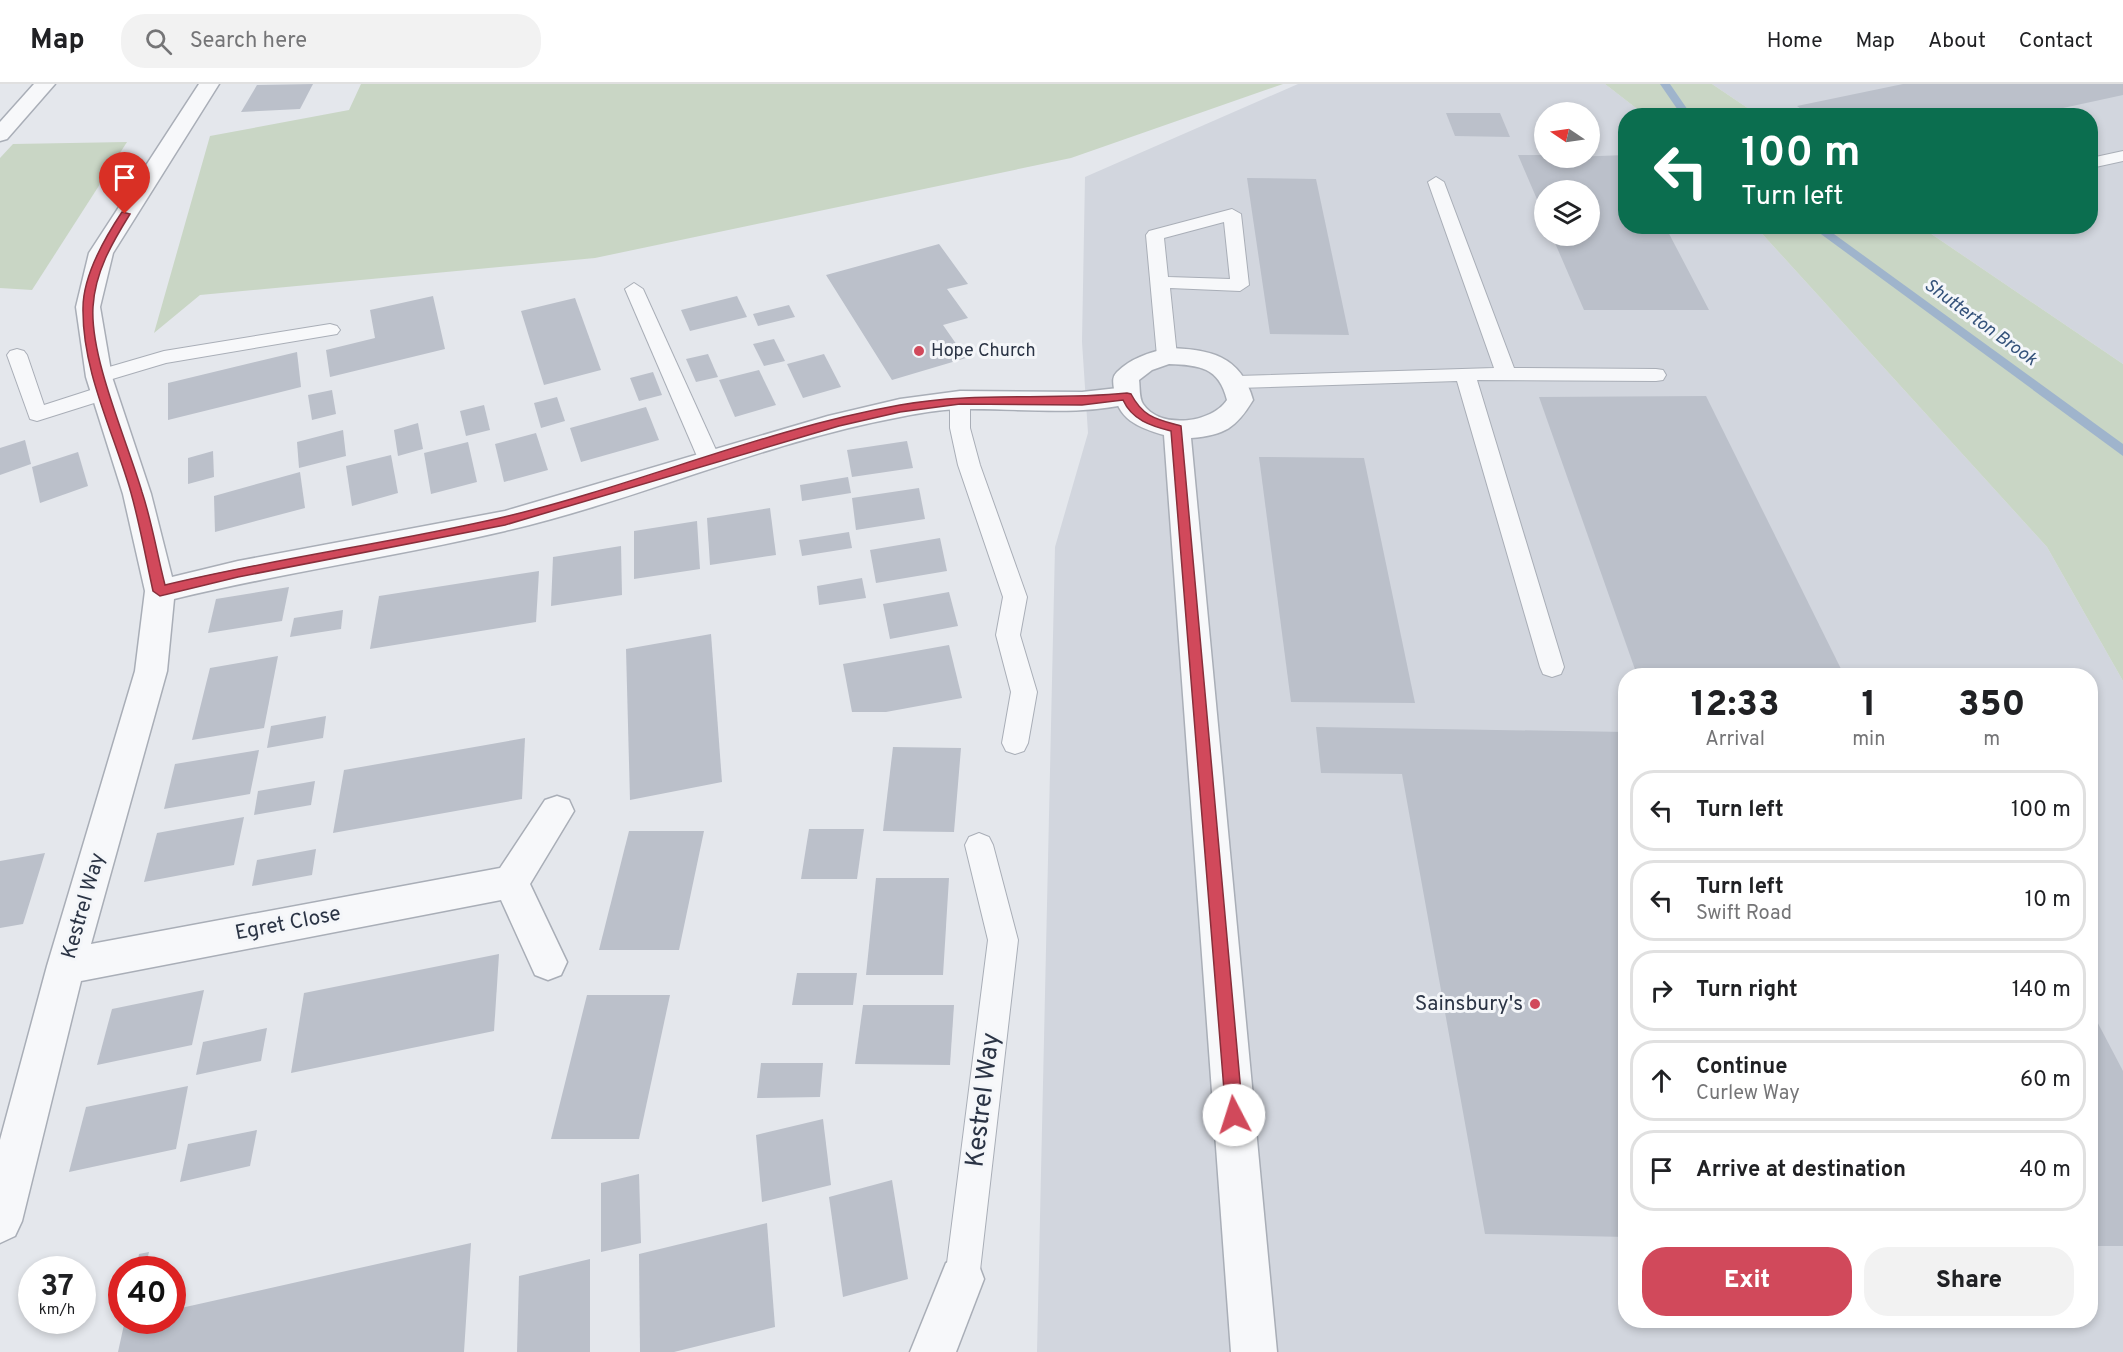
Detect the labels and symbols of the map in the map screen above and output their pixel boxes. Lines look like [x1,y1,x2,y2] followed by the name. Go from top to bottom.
[1534,102,1600,168] north arrow
[99,152,150,214] pin
[1919,274,2042,372] water label: Shutterton Brook
[931,340,1036,363] place label: Hope Church
[912,344,926,358] marker: Hope Church
[56,850,112,962] street label: Kestrel Way
[233,901,343,947] street label: Egret Close
[1415,991,1523,1018] place label: Sainsbury's
[1528,997,1542,1011] marker: Sainsbury's
[959,1031,1009,1169] street label: Kestrel Way
[1202,1083,1266,1147] position arrow
[108,1256,186,1334] speed limit sign: 40

